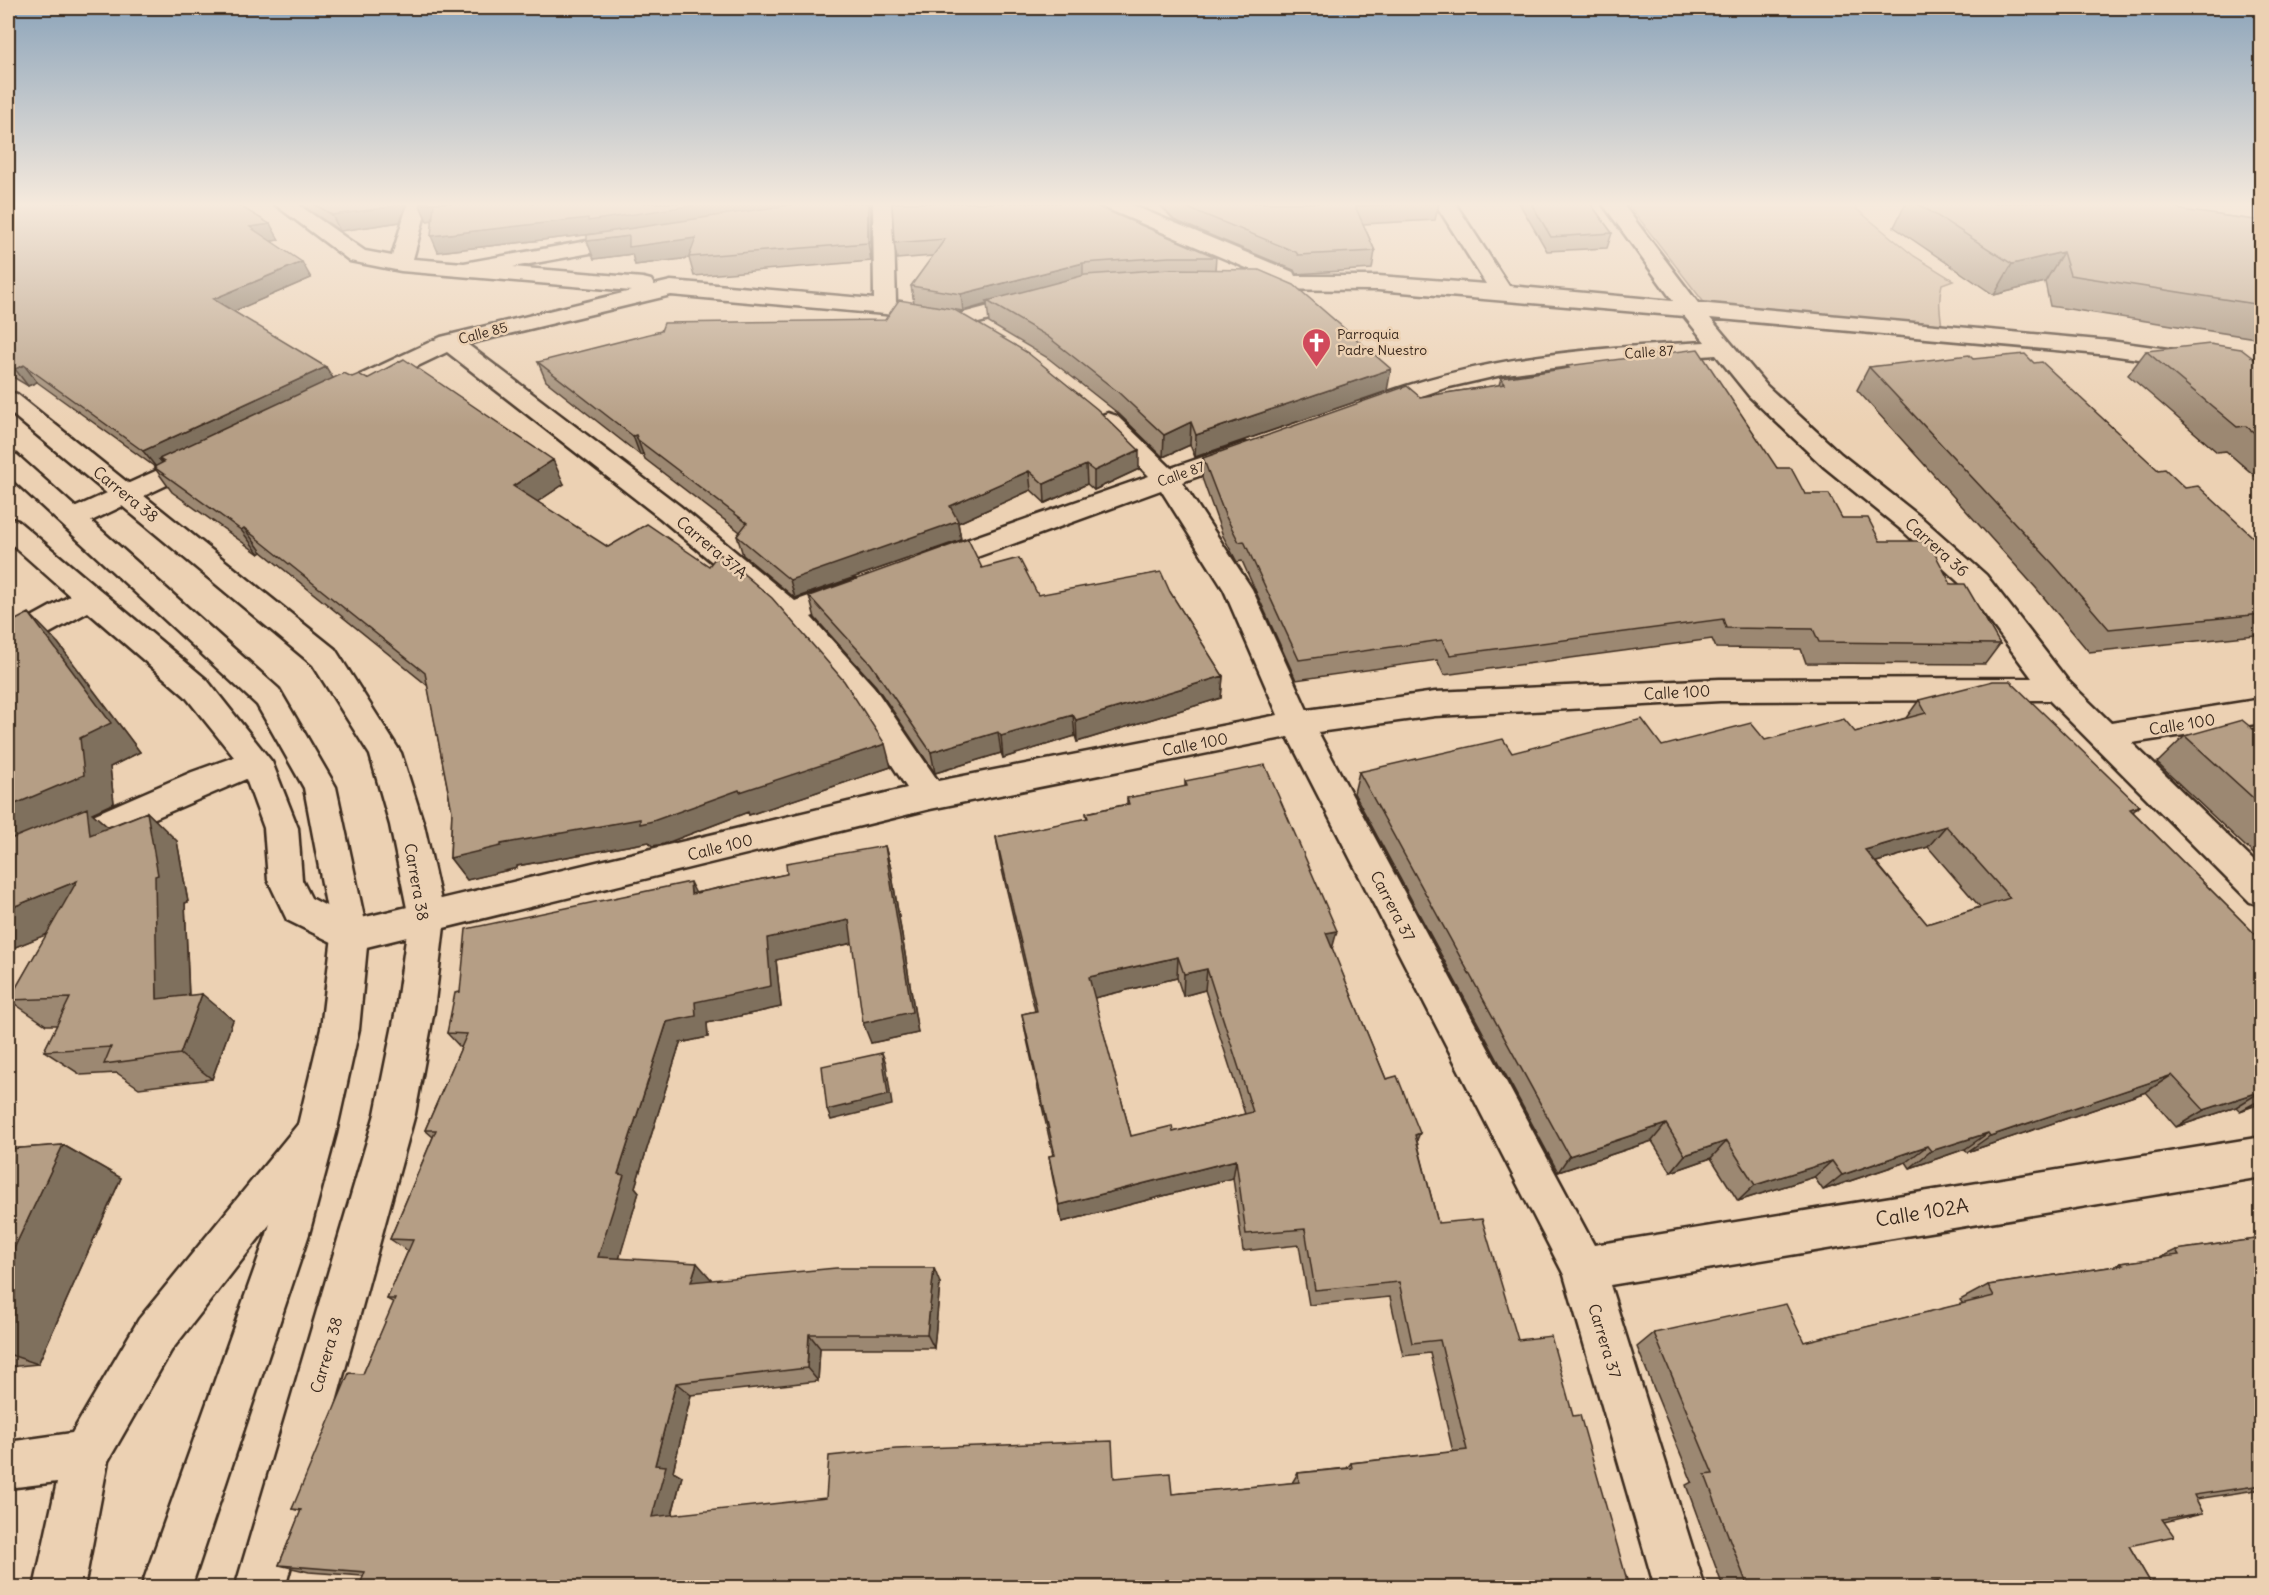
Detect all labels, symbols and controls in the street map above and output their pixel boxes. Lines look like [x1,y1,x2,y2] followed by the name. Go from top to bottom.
[456,318,510,348] street label: Calle 85
[1337,325,1427,359] place label: Parroquia Padre Nuestro
[1300,326,1332,368] church icon: Parroquia Padre Nuestro
[1624,341,1674,363] street label: Calle 87
[1155,457,1207,491] street label: Calle 87
[89,462,163,526] street label: Carrera 38
[672,511,752,583] street label: Carrera 37A
[1901,513,1973,581] street label: Carrera 36
[1643,680,1711,704] street label: Calle 100
[2148,709,2216,739] street label: Calle 100
[1160,728,1230,760] street label: Calle 100
[685,829,755,865] street label: Calle 100
[400,842,434,922] street label: Carrera 38
[1366,867,1420,945] street label: Carrera 37
[1874,1192,1970,1232] street label: Calle 102A
[1584,1301,1626,1381] street label: Carrera 37
[306,1315,346,1395] street label: Carrera 38

